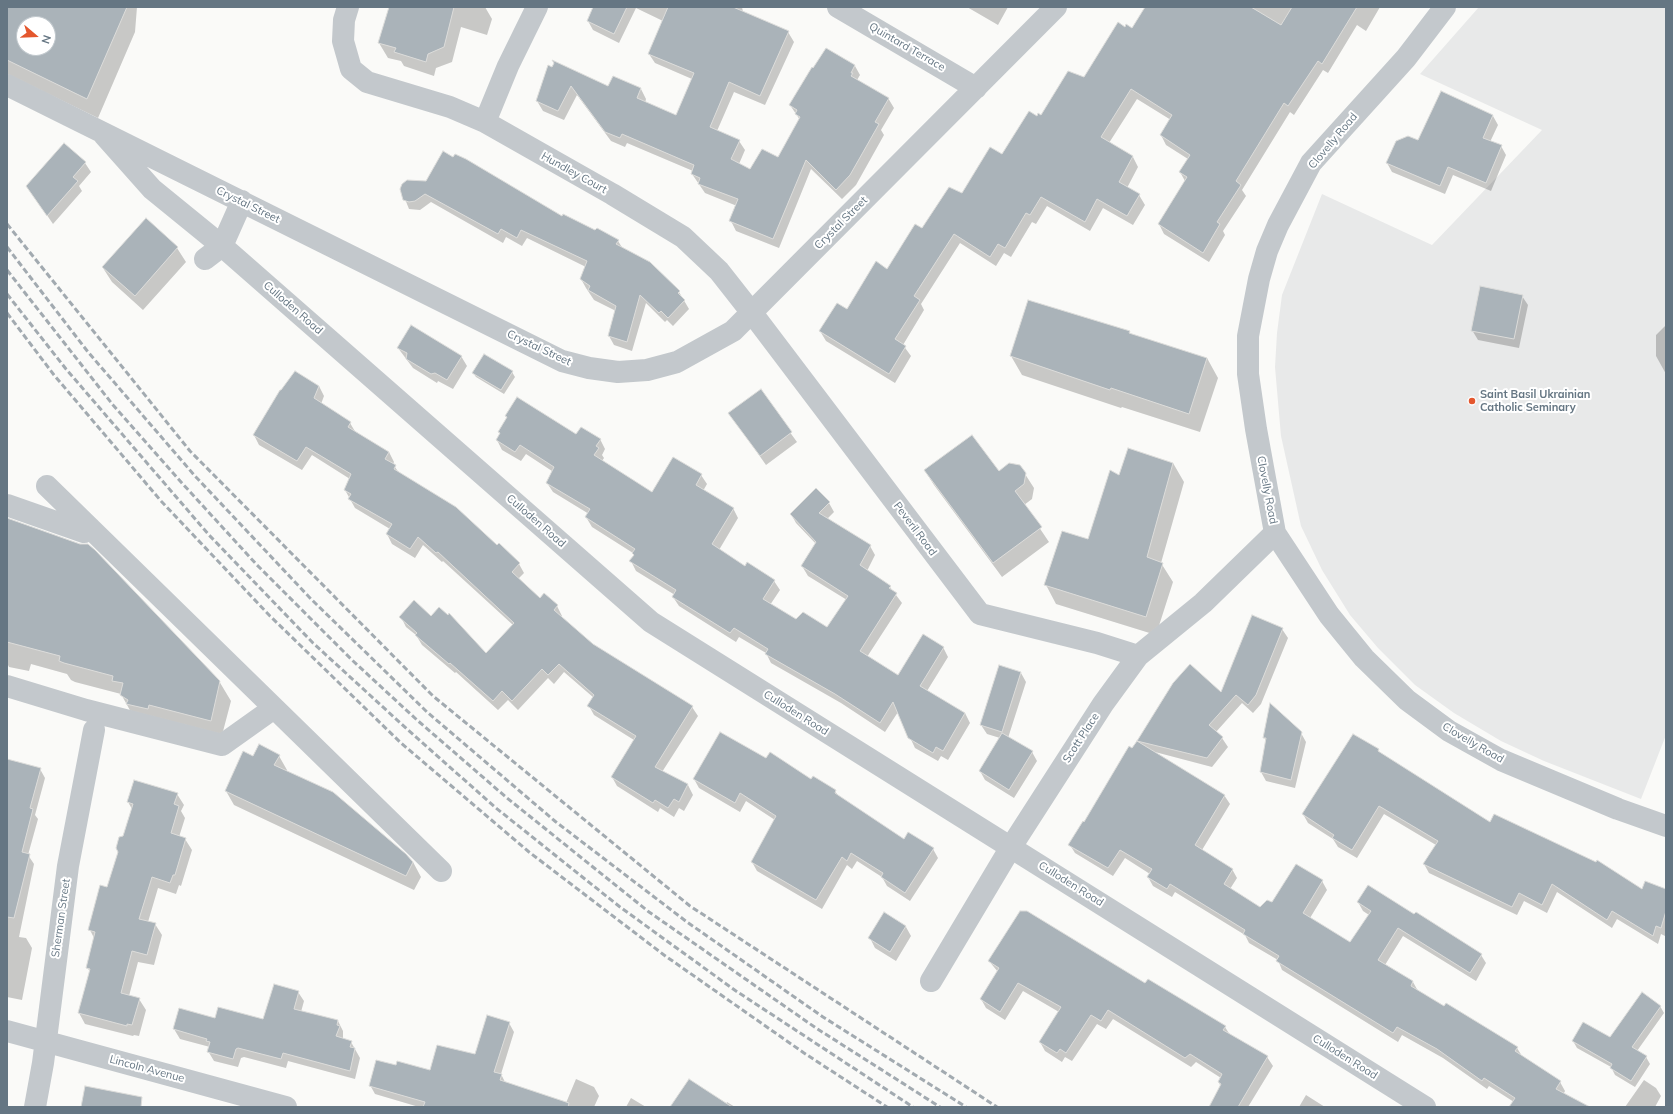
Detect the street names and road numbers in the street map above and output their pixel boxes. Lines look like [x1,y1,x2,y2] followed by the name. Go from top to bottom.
[867,20,947,74] street label: Quintard Terrace
[1306,110,1360,172] street label: Clovelly Road
[539,150,609,196] street label: Hundley Court
[214,184,282,226] street label: Crystal Street
[812,194,870,252] street label: Crystal Street
[261,279,325,337] street label: Culloden Road
[505,327,573,369] street label: Crystal Street
[1254,455,1280,525] street label: Clovelly Road
[504,492,568,550] street label: Culloden Road
[891,500,939,558] street label: Peveril Road
[761,688,831,738] street label: Culloden Road
[1060,711,1102,765] street label: Scott Place
[1440,720,1506,766] street label: Clovelly Road
[1036,859,1106,909] street label: Culloden Road
[49,878,73,958] street label: Sherman Street
[1310,1032,1380,1082] street label: Culloden Road
[108,1053,186,1085] street label: Lincoln Avenue

